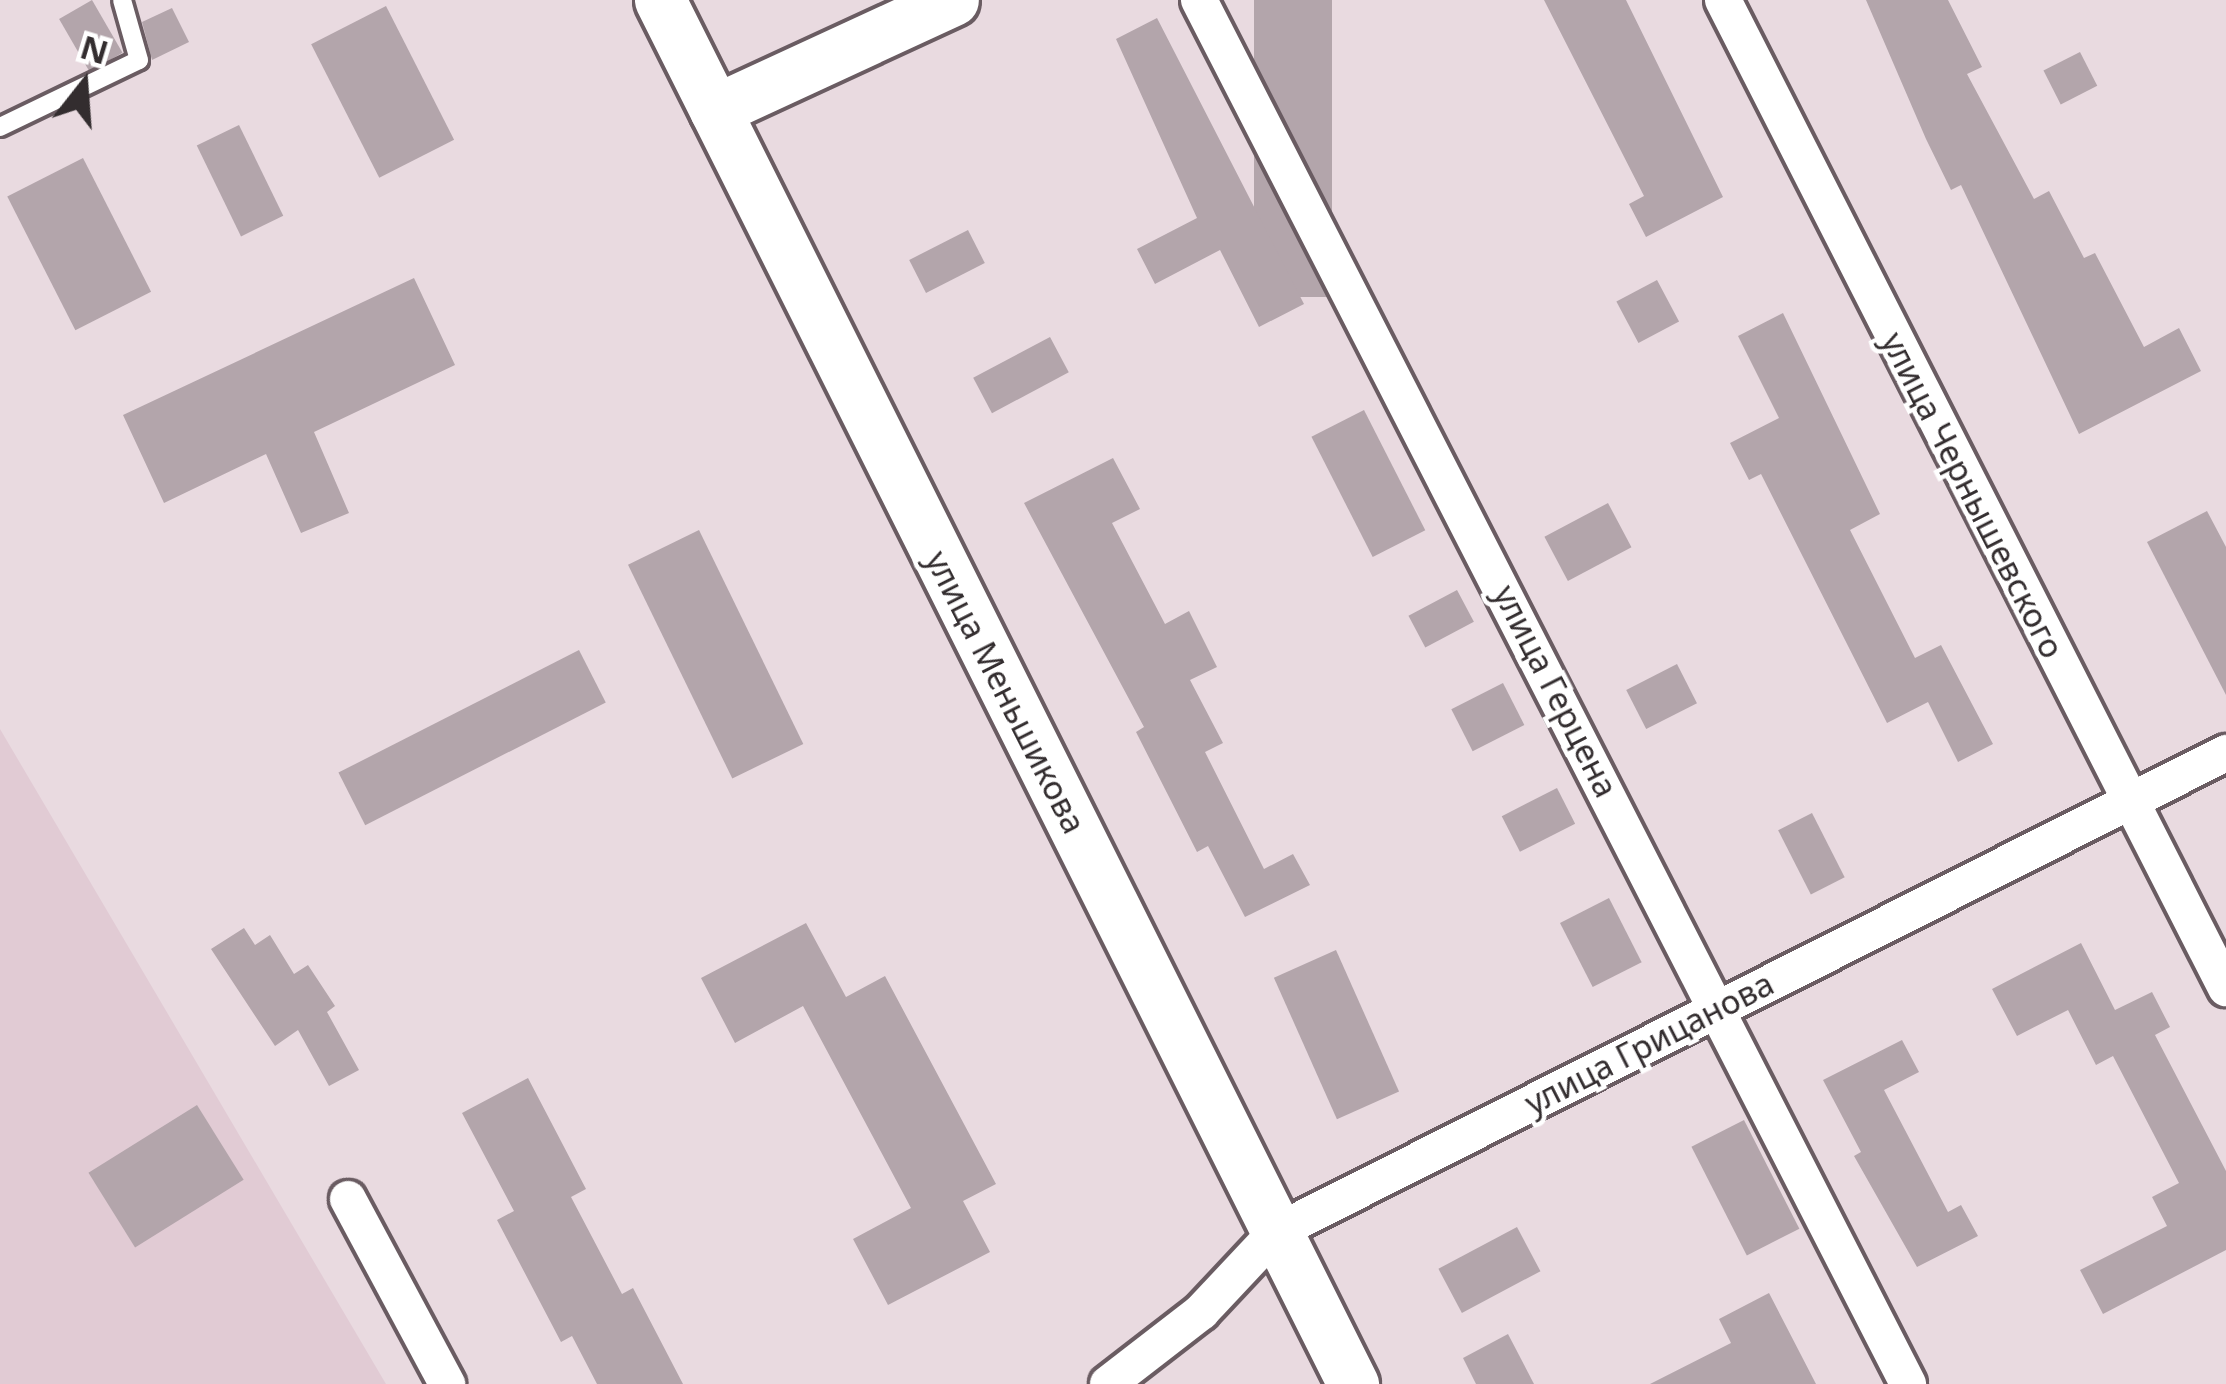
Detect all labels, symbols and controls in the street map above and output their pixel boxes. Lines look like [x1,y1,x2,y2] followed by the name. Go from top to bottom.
[24,24,144,144] north arrow
[75,24,114,75] text: N
[1873,325,2073,665] street label: улица Чернышевского
[918,544,1094,840] street label: улица Меньшикова
[1486,578,1626,804] street label: улица Герцена
[1518,963,1780,1123] street label: улица Грицанова

